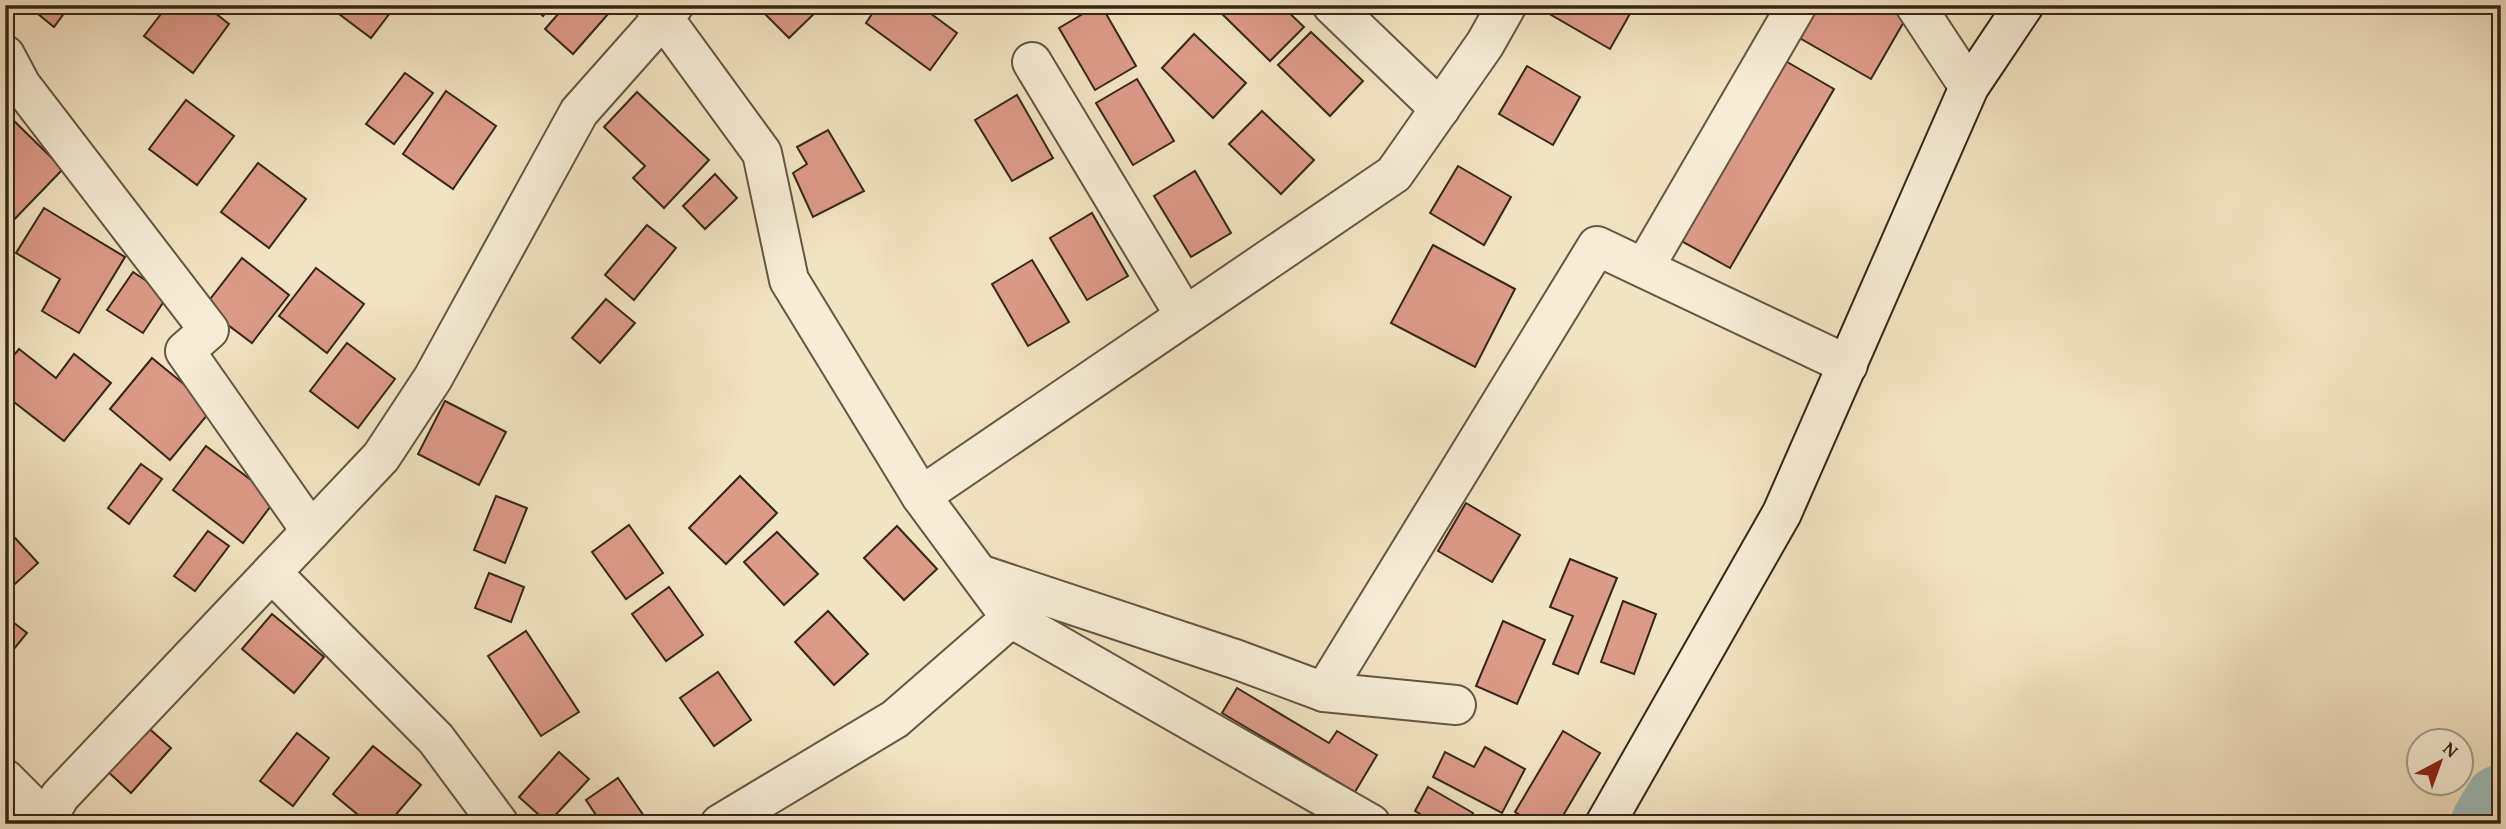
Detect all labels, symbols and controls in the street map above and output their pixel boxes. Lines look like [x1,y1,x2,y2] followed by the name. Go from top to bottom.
[2404,728,2474,798] north arrow
[2437,734,2465,764] text: N

